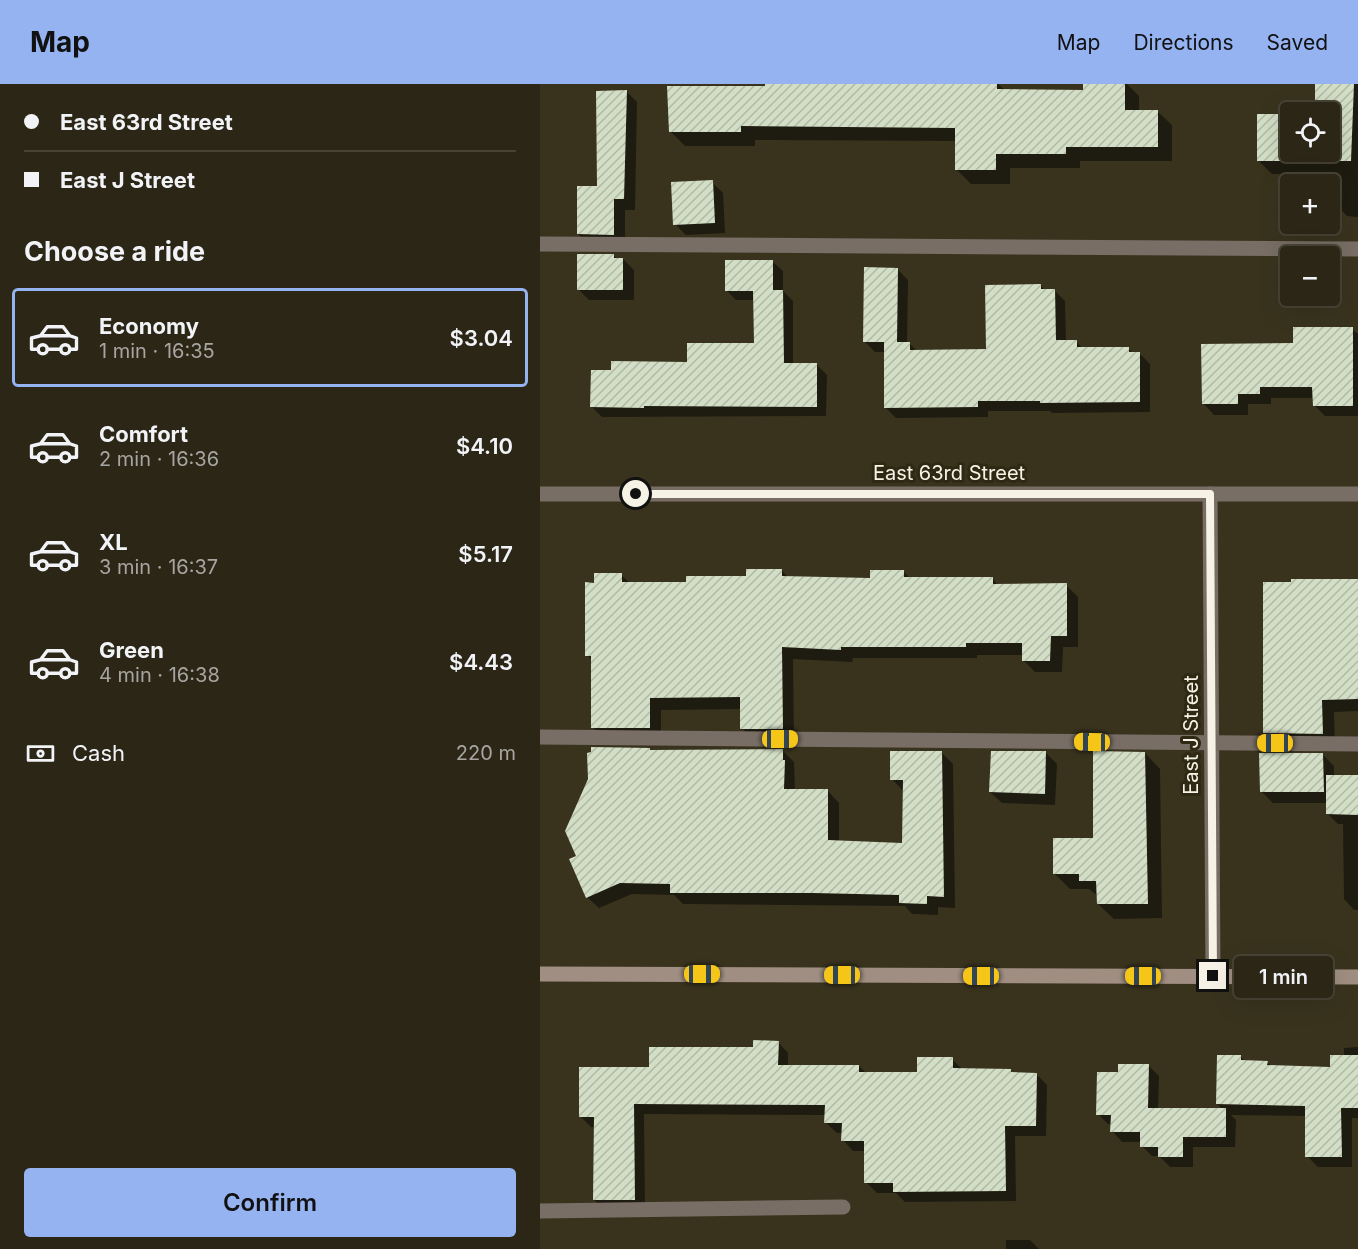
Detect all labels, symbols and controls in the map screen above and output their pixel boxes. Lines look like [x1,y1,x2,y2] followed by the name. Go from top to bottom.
[30,25,90,59] text: Map
[1057,30,1100,55] text: Map
[1133,30,1234,55] text: Directions
[1267,30,1328,55] text: Saved
[1280,102,1340,306] map controls
[1280,102,1340,162] button: locate
[60,109,233,135] text: East 63rd Street
[60,167,195,193] text: East J Street
[1280,174,1340,234] button: +
[24,235,205,268] text: Choose a ride
[1280,246,1340,306] button: −
[27,311,81,365] icon: car
[99,313,199,339] text: Economy
[450,325,513,351] text: $3.04
[99,339,215,363] text: 1 min · 16:35
[27,419,81,473] icon: car
[99,421,188,447] text: Comfort
[456,433,513,459] text: $4.10
[99,447,219,471] text: 2 min · 16:36
[873,461,1026,485] street label: East 63rd Street
[622,480,649,507] route start
[27,527,81,581] icon: car
[99,529,128,555] text: XL
[458,541,513,567] text: $5.17
[99,555,218,579] text: 3 min · 16:37
[27,635,81,689] icon: car
[99,637,164,663] text: Green
[449,649,513,675] text: $4.43
[99,663,220,687] text: 4 min · 16:38
[1179,675,1203,795] street label: East J Street
[762,730,798,748] car
[1074,733,1110,751] car
[1257,734,1293,752] car
[24,737,57,770] icon: cash
[72,740,125,766] text: Cash
[456,741,516,765] text: 220 m
[1234,955,1333,997] callout: 1 min
[1199,962,1226,989] route end
[684,965,720,983] car
[1259,965,1308,989] text: 1 min
[824,966,860,984] car
[963,967,999,985] car
[1125,967,1161,985] car
[24,1168,516,1237] button: Confirm

